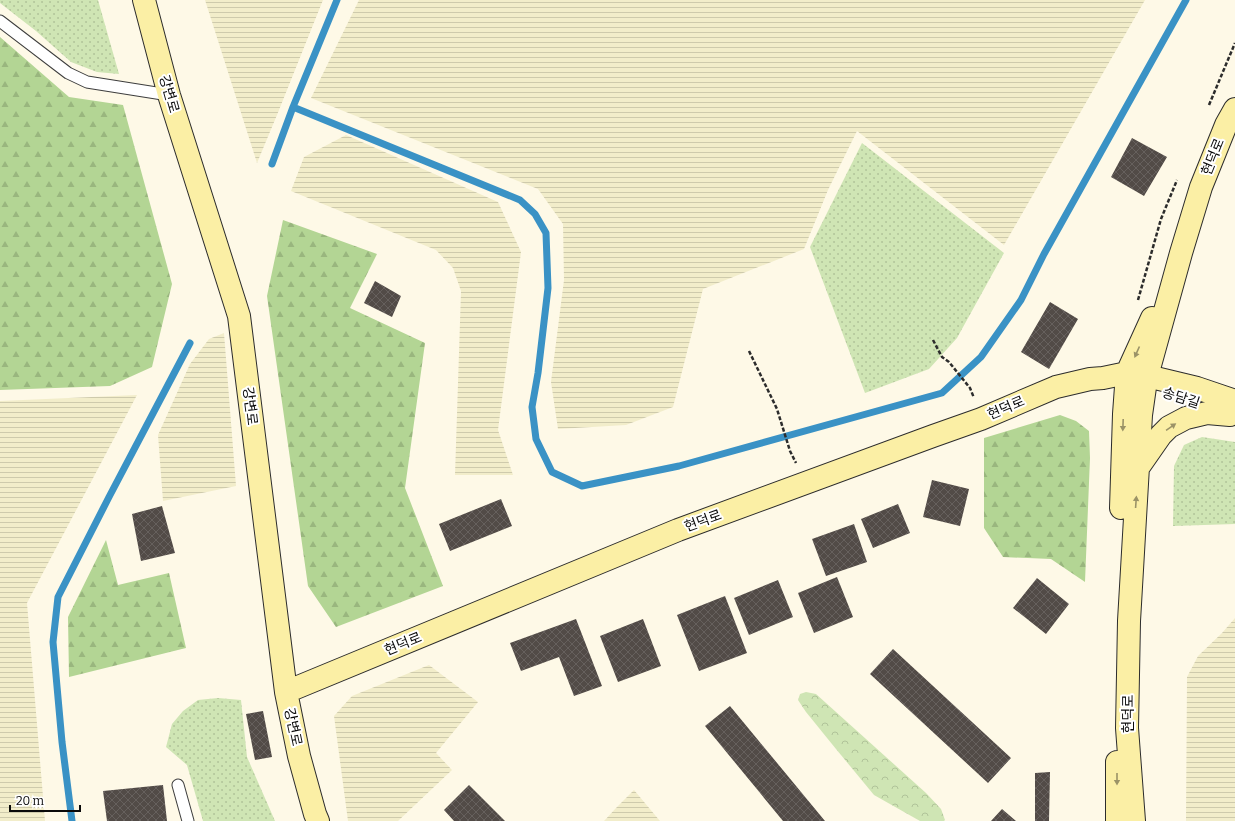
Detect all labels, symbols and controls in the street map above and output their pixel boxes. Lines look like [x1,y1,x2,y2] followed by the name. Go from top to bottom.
[156,73,183,115] street label: 강변로
[1198,136,1228,178] street label: 현덕로
[1134,347,1140,358] one-way arrow
[1160,384,1202,412] street label: 송담길
[239,386,261,426] street label: 강변로
[985,393,1027,423] street label: 현덕로
[1120,419,1126,432] one-way arrow
[1165,423,1176,431] one-way arrow
[1132,496,1139,508] one-way arrow
[682,506,724,536] street label: 현덕로
[382,629,424,659] street label: 현덕로
[1120,695,1137,733] street label: 현덕로
[281,706,305,748] street label: 강변로
[1114,773,1120,786] one-way arrow
[10,787,80,813] scale bar
[16,794,45,808] text: 20 m

